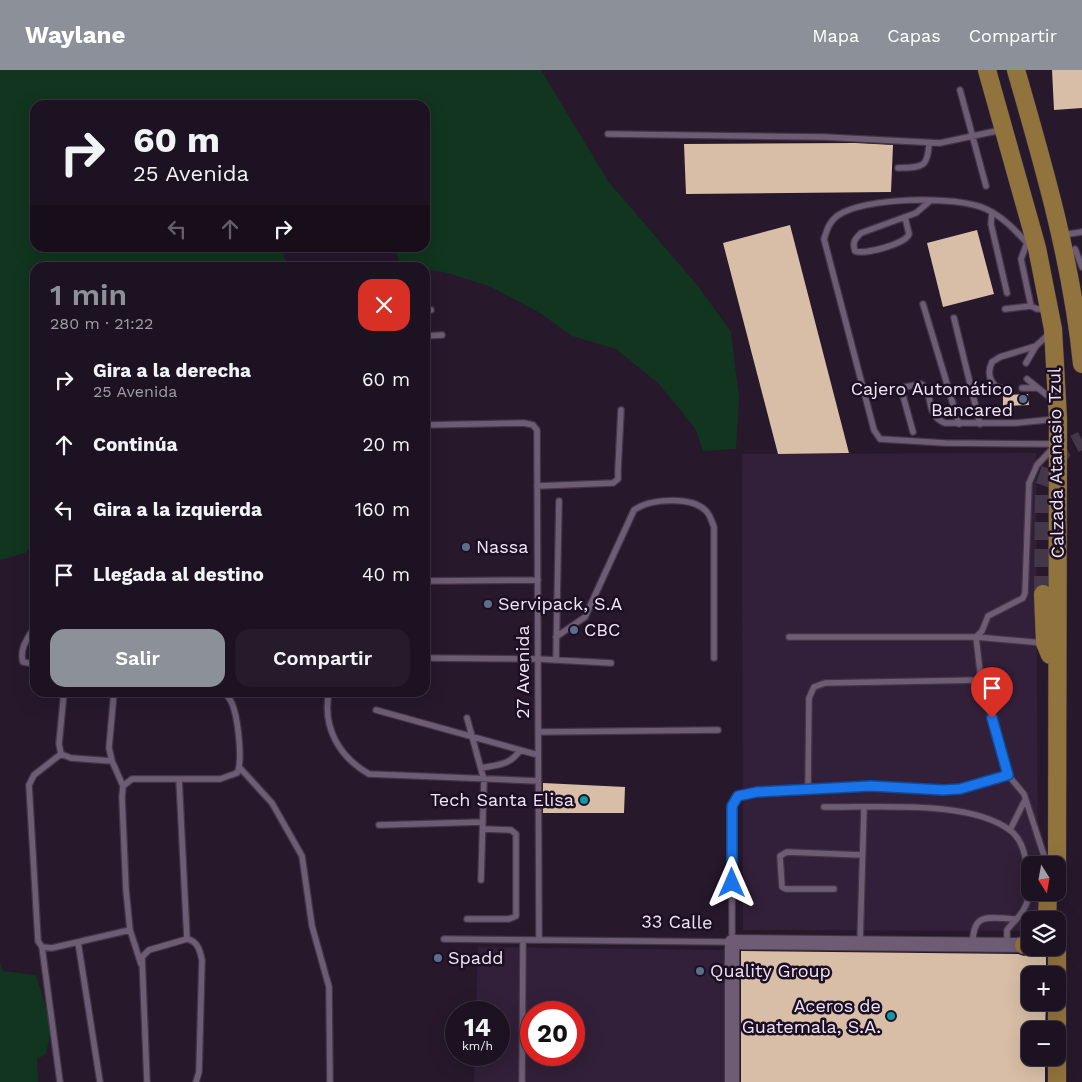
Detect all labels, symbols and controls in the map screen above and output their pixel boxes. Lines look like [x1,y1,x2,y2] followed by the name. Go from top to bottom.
[25,21,125,49] text: Waylane
[812,25,859,46] text: Mapa
[887,25,941,46] text: Capas
[969,25,1057,46] text: Compartir
[133,119,220,161] text: 60 m
[50,120,115,185] icon: right
[133,161,249,186] text: 25 Avenida
[163,215,191,243] icon: left
[216,215,244,243] icon: ahead
[269,215,297,243] icon: right
[50,277,127,312] text: 1 min
[358,279,410,331] button: close
[50,314,153,333] text: 280 m · 21:22
[93,359,251,382] text: Gira a la derecha
[50,366,78,394] icon: right
[1043,367,1068,559] street label: Calzada Atanasio Tzul
[362,368,410,391] text: 60 m
[851,378,1013,420] place label: Cajero Automático Bancared
[93,382,177,401] text: 25 Avenida
[1017,393,1029,405] marker: Cajero Automático Bancared
[50,431,78,459] icon: ahead
[93,433,177,456] text: Continúa
[363,433,410,456] text: 20 m
[50,496,78,524] icon: left
[93,498,262,521] text: Gira a la izquierda
[355,498,410,521] text: 160 m
[476,536,528,557] place label: Nassa
[460,541,472,553] marker: Nassa
[50,561,78,589] icon: arrive
[93,563,264,586] text: Llegada al destino
[362,563,410,586] text: 40 m
[498,593,623,614] place label: Servipack, S.A
[482,598,494,610] marker: Servipack, S.A
[584,619,620,640] place label: CBC
[568,624,580,636] marker: CBC
[512,625,533,719] street label: 27 Avenida
[50,629,225,687] button: Salir
[235,629,410,687] button: Compartir
[971,667,1013,718] pin
[978,674,1006,702] icon: arrive
[430,789,574,810] place label: Tech Santa Elisa
[578,794,590,806] marker: Tech Santa Elisa
[705,856,757,908] position arrow
[1021,856,1066,901] north arrow
[1021,856,1066,1066] map controls
[641,910,713,933] street label: 33 Calle
[1021,911,1066,956] button: layers
[448,947,504,968] place label: Spadd
[432,952,444,964] marker: Spadd
[710,960,831,981] place label: Quality Group
[694,965,706,977] marker: Quality Group
[1021,966,1066,1011] button: +
[742,995,881,1037] place label: Aceros de Guatemala, S.A.
[520,1001,585,1066] speed limit sign: 20
[885,1010,897,1022] marker: Aceros de Guatemala, S.A.
[464,1013,491,1042] text: 14
[1021,1021,1066,1066] button: −
[462,1039,493,1053] text: km/h

